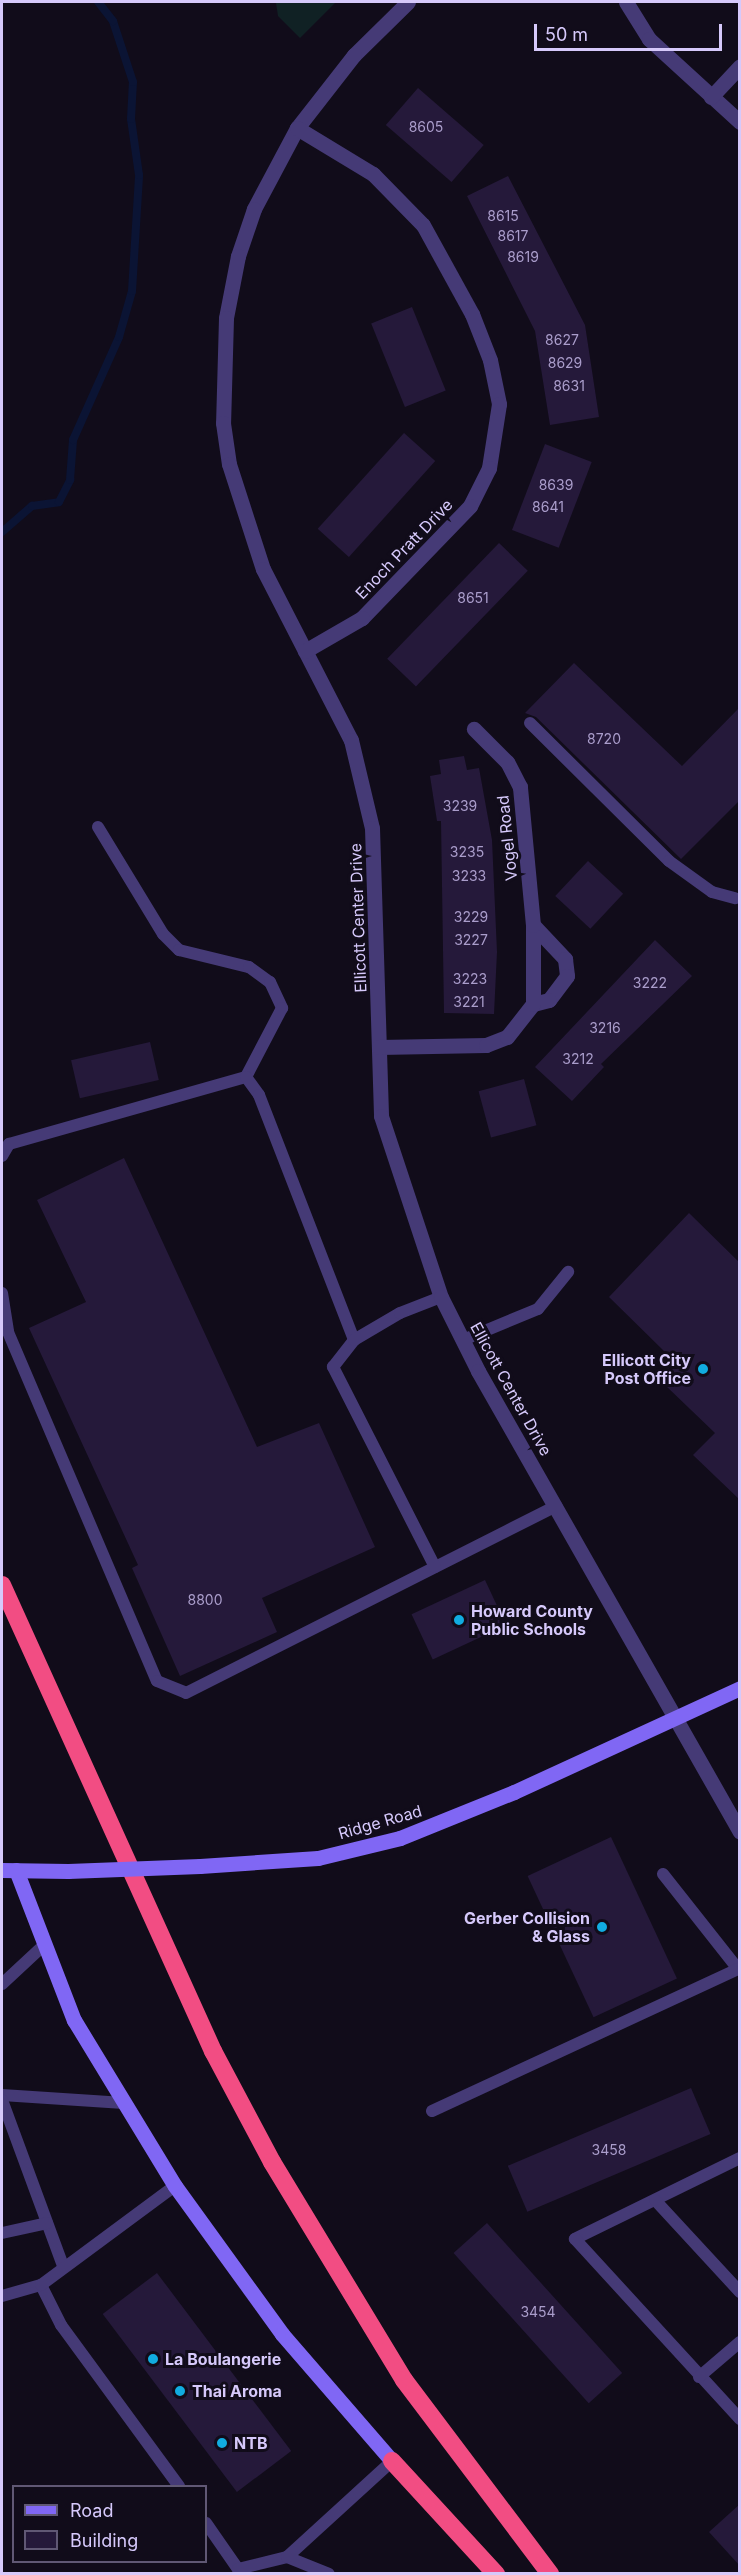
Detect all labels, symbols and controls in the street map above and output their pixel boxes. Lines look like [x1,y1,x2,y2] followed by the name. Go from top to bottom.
[537,12,724,50] scale bar
[545,24,588,45] text: 50 m
[409,119,443,135] house number: 8605
[487,208,519,224] house number: 8615
[498,228,528,244] house number: 8617
[507,249,539,265] house number: 8619
[545,332,579,348] house number: 8627
[548,355,582,371] house number: 8629
[553,378,585,394] house number: 8631
[539,477,573,493] house number: 8639
[351,495,457,603] street label: Enoch Pratt Drive
[532,499,564,515] house number: 8641
[457,590,489,606] house number: 8651
[587,731,621,747] house number: 8720
[493,794,521,882] street label: Vogel Road
[443,798,477,814] house number: 3239
[346,843,370,993] street label: Ellicott Center Drive
[450,844,484,860] house number: 3235
[452,868,486,884] house number: 3233
[454,909,488,925] house number: 3229
[454,932,488,948] house number: 3227
[453,971,487,987] house number: 3223
[633,975,667,991] house number: 3222
[453,994,485,1010] house number: 3221
[589,1020,621,1036] house number: 3216
[562,1051,594,1067] house number: 3212
[466,1319,556,1459] street label: Ellicott Center Drive
[602,1350,691,1388] place label: Ellicott City Post Office
[696,1362,710,1376] marker: Ellicott City Post Office
[188,1592,222,1608] house number: 8800
[471,1601,593,1639] place label: Howard County Public Schools
[452,1613,466,1627] marker: Howard County Public Schools
[336,1801,424,1843] street label: Ridge Road
[464,1908,590,1946] place label: Gerber Collision & Glass
[595,1920,609,1934] marker: Gerber Collision & Glass
[592,2142,626,2158] house number: 3458
[520,2304,556,2320] house number: 3454
[165,2349,281,2369] place label: La Boulangerie
[146,2352,160,2366] marker: La Boulangerie
[192,2381,282,2401] place label: Thai Aroma
[173,2384,187,2398] marker: Thai Aroma
[234,2433,267,2453] place label: NTB
[215,2436,229,2450] marker: NTB
[12,2485,207,2563] legend
[70,2500,113,2521] text: Road
[70,2530,138,2551] text: Building

